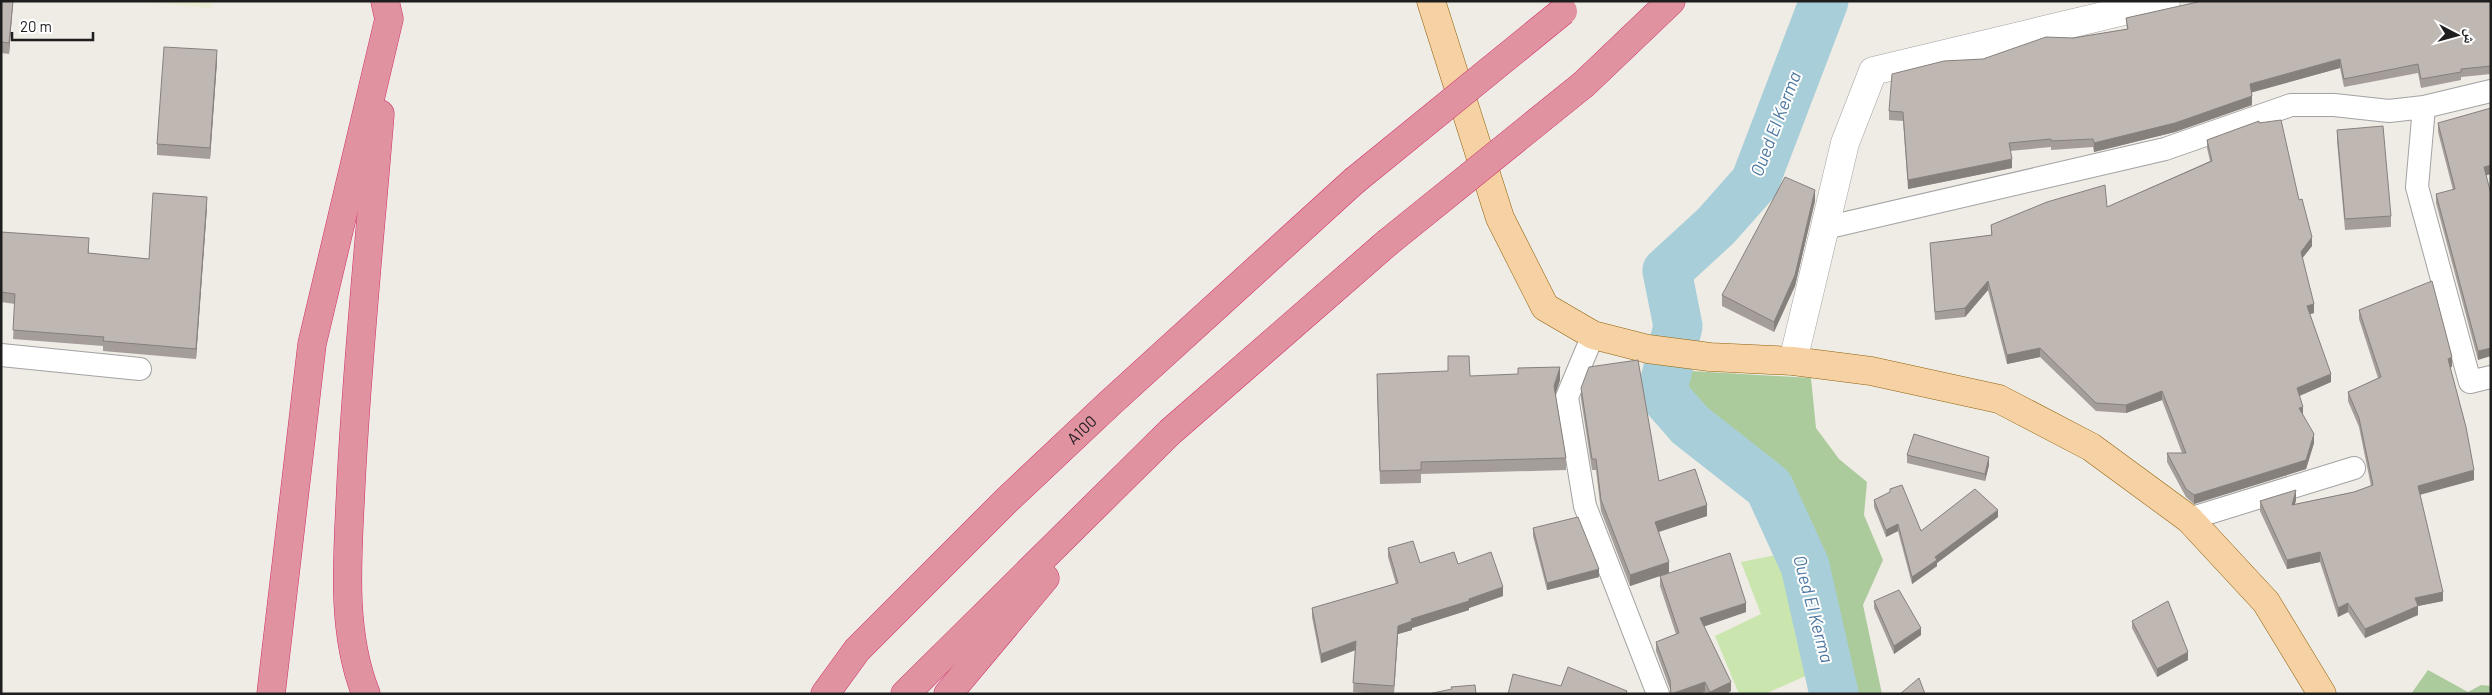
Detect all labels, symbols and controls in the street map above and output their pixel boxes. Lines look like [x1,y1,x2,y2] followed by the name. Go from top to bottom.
[12,10,94,42] scale bar
[2432,10,2482,60] north arrow
[20,17,52,35] text: 20 m
[2460,28,2480,45] text: ش
[1745,68,1805,179] water label: Oued El Kerma
[1063,411,1100,448] street label: A100
[1789,552,1839,665] water label: Oued El Kerma

